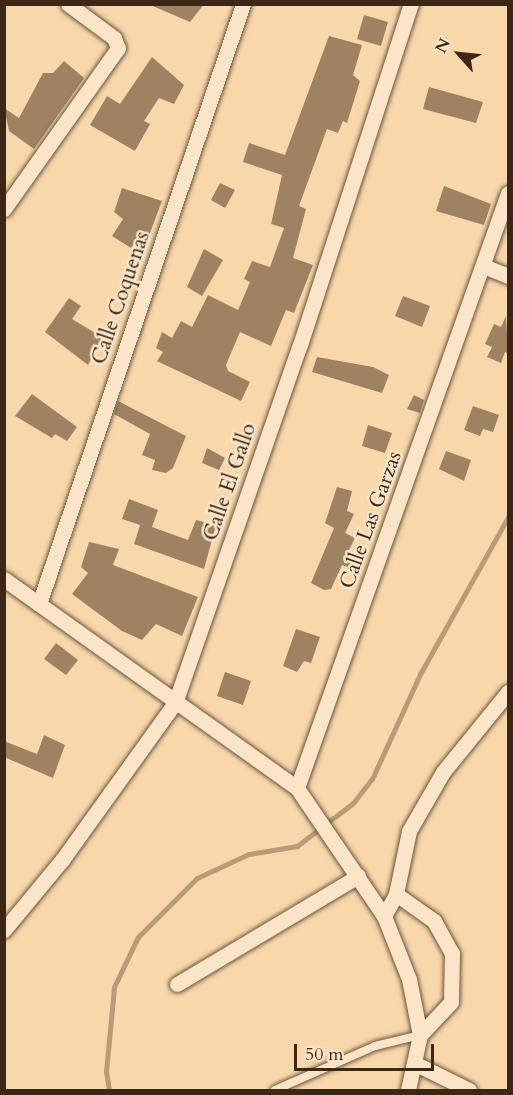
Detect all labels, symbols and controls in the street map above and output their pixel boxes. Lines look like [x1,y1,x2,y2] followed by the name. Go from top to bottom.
[429,24,489,84] north arrow
[430,35,456,57] text: N
[87,228,155,368] street label: Calle Coquenas
[198,420,262,544] street label: Calle El Gallo
[334,448,408,592] street label: Calle Las Garzas
[297,1032,436,1070] scale bar
[305,1042,344,1067] text: 50 m

